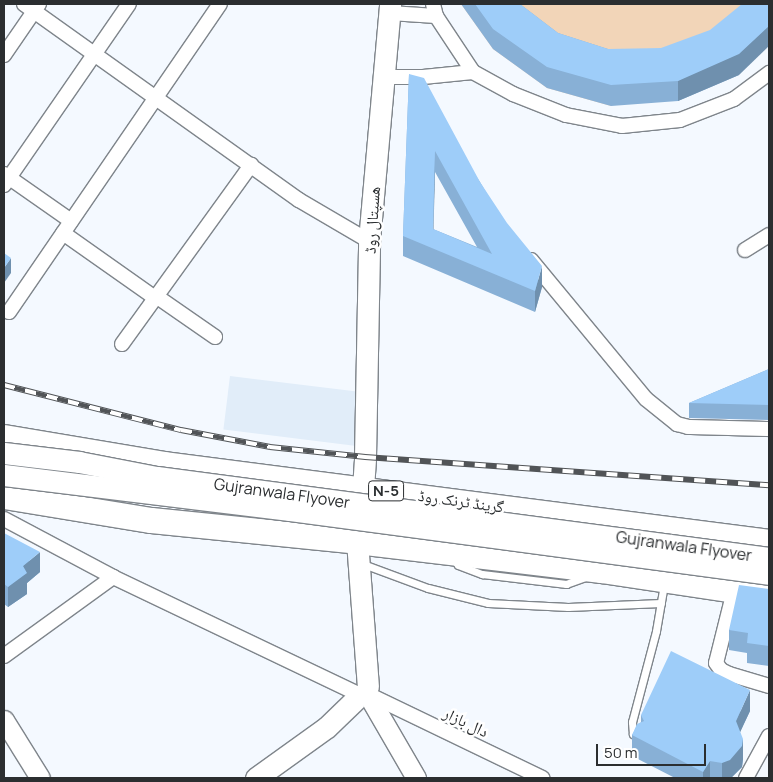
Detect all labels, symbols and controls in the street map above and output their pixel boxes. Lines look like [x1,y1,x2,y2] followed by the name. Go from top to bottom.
[360,186,384,254] street label: ھسپتال روڈ
[213,474,351,512] street label: Gujranwala Flyover
[367,478,405,504] road number: N-5
[417,485,505,517] street label: گرینڈ ٹرنک روڈ
[615,527,753,565] street label: Gujranwala Flyover
[440,703,492,741] street label: دال بازار
[598,734,708,766] scale bar
[604,742,638,763] text: 50 m

